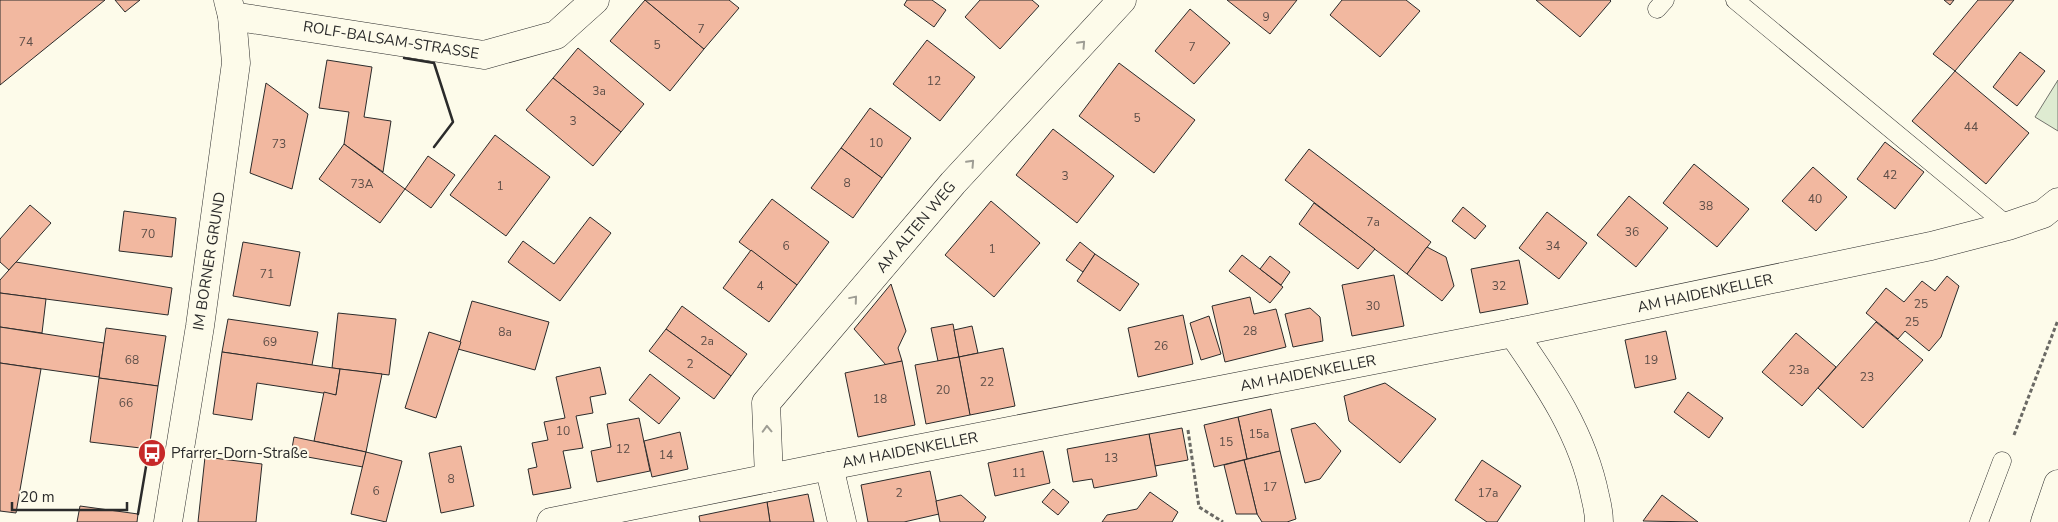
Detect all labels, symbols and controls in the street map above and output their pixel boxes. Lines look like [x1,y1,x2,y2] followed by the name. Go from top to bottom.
[1262,9,1270,25] house number: 9
[302,16,480,64] street label: ROLF-BALSAM-STRASSE
[697,21,705,37] house number: 7
[19,34,33,50] house number: 74
[653,37,661,53] house number: 5
[1188,39,1196,55] house number: 7
[1076,40,1085,49] one-way arrow
[927,73,941,89] house number: 12
[592,83,606,99] house number: 3a
[1133,110,1141,126] house number: 5
[569,113,577,129] house number: 3
[1964,119,1978,135] house number: 44
[869,135,883,151] house number: 10
[272,136,286,152] house number: 73
[965,160,974,169] one-way arrow
[1883,167,1897,183] house number: 42
[1061,168,1069,184] house number: 3
[843,175,851,191] house number: 8
[350,176,374,192] house number: 73A
[872,177,960,277] street label: AM ALTEN WEG
[496,178,504,194] house number: 1
[188,190,230,332] street label: IM BORNER GRUND
[1808,191,1822,207] house number: 40
[1699,198,1713,214] house number: 38
[1366,214,1380,230] house number: 7a
[1625,224,1639,240] house number: 36
[141,226,155,242] house number: 70
[782,238,790,254] house number: 6
[1546,238,1560,254] house number: 34
[988,241,996,257] house number: 1
[260,266,274,282] house number: 71
[1635,269,1775,317] street label: AM HAIDENKELLER
[756,278,764,294] house number: 4
[1492,278,1506,294] house number: 32
[848,296,857,305] one-way arrow
[1914,296,1928,312] house number: 25
[1366,298,1380,314] house number: 30
[1905,314,1919,330] house number: 25
[1243,323,1257,339] house number: 28
[498,324,512,340] house number: 8a
[700,333,714,349] house number: 2a
[263,334,277,350] house number: 69
[1154,338,1168,354] house number: 26
[1238,350,1378,396] street label: AM HAIDENKELLER
[125,352,139,368] house number: 68
[1644,352,1658,368] house number: 19
[686,356,694,372] house number: 2
[1789,362,1809,378] house number: 23a
[1860,369,1874,385] house number: 23
[980,374,994,390] house number: 22
[936,382,950,398] house number: 20
[873,391,887,407] house number: 18
[119,395,133,411] house number: 66
[556,423,570,439] house number: 10
[762,425,772,433] one-way arrow
[1249,426,1269,442] house number: 15a
[840,427,980,473] street label: AM HAIDENKELLER
[1219,434,1233,450] house number: 15
[137,438,167,468] bus stop icon: Pfarrer-Dorn-Straße
[616,441,630,457] house number: 12
[171,443,308,463] place label: Pfarrer-Dorn-Straße
[659,447,673,463] house number: 14
[1104,450,1118,466] house number: 13
[1012,465,1026,481] house number: 11
[447,471,455,487] house number: 8
[1263,479,1277,495] house number: 17
[12,480,128,512] scale bar
[372,483,380,499] house number: 6
[895,485,903,501] house number: 2
[1478,485,1498,501] house number: 17a
[20,487,55,507] text: 20 m

